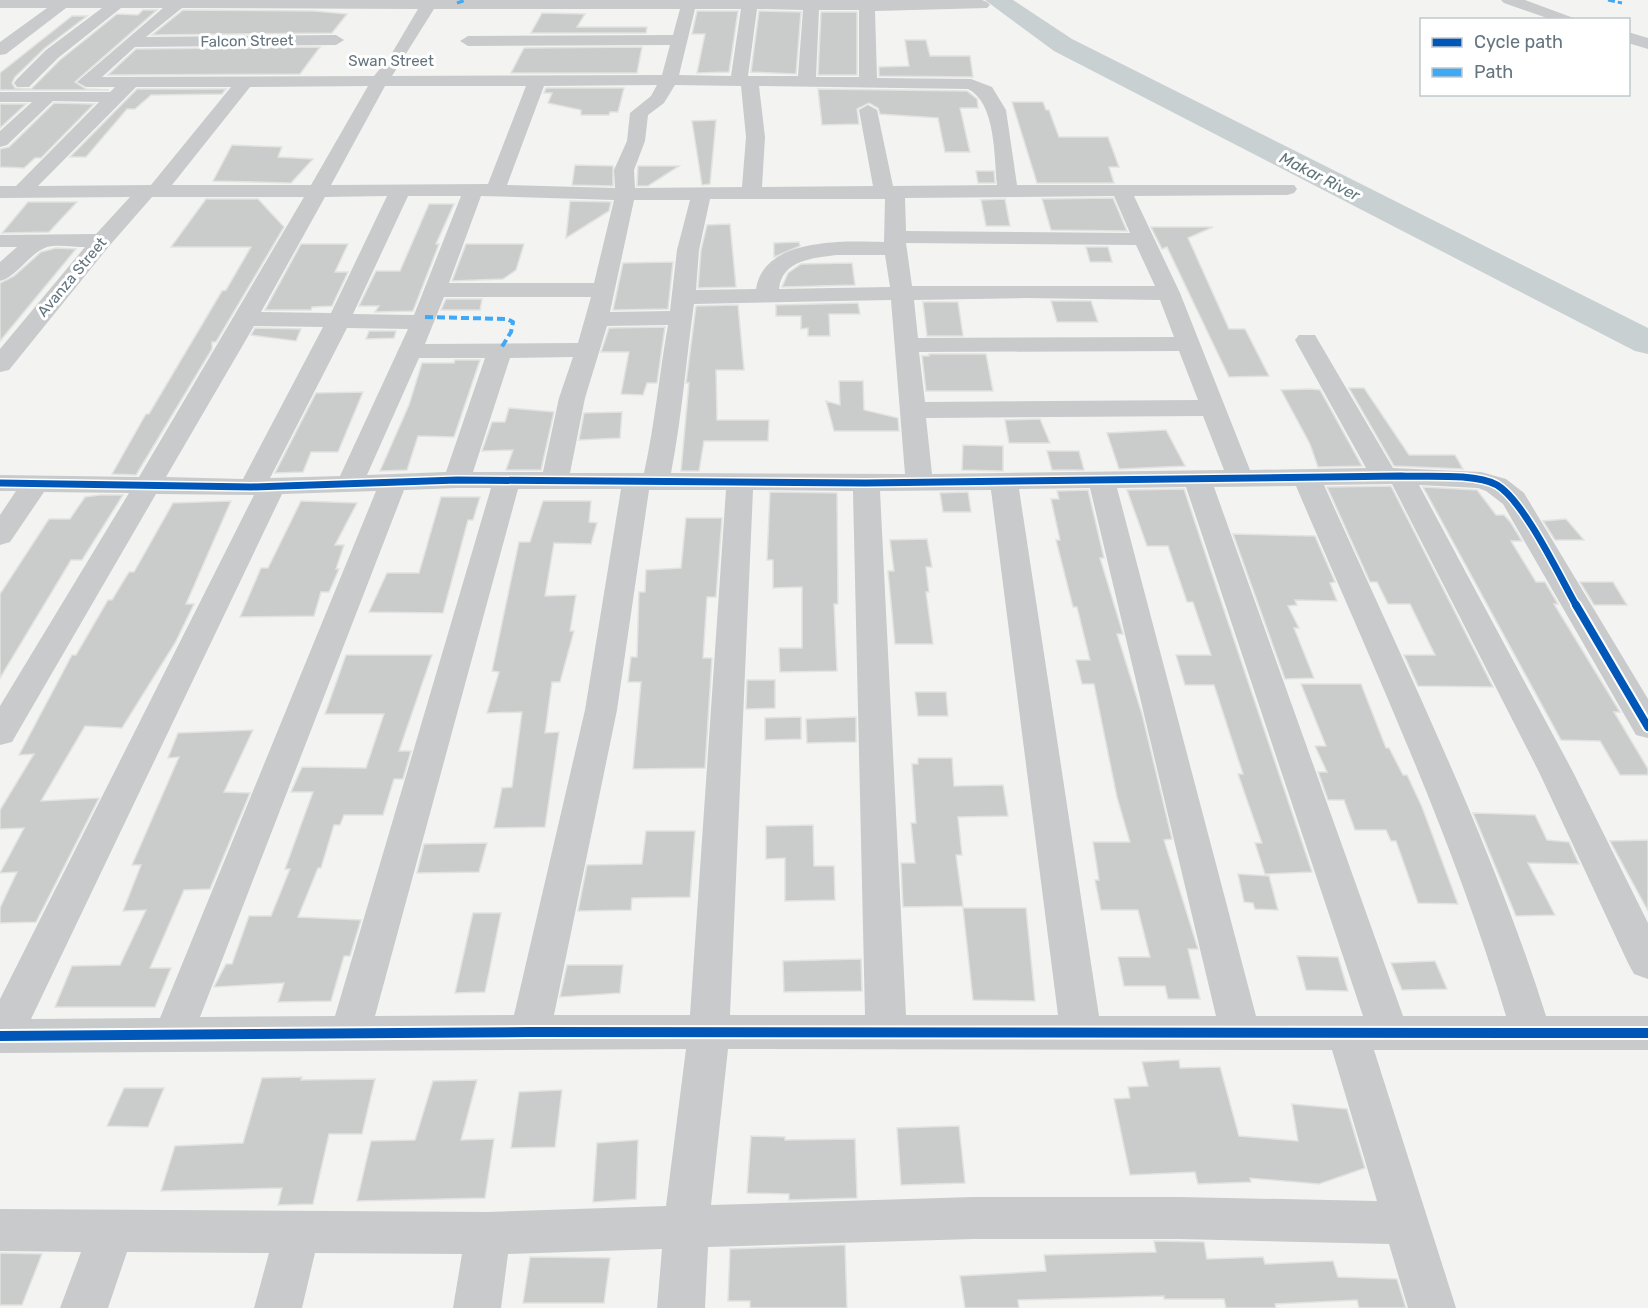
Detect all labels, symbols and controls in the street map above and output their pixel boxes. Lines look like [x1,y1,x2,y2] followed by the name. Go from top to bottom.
[1420,18,1630,96] legend
[200,31,294,51] street label: Falcon Street
[1474,31,1563,53] text: Cycle path
[348,52,434,70] street label: Swan Street
[1474,61,1513,83] text: Path
[1276,148,1364,205] water label: Makar River
[34,234,110,320] street label: Avanza Street

